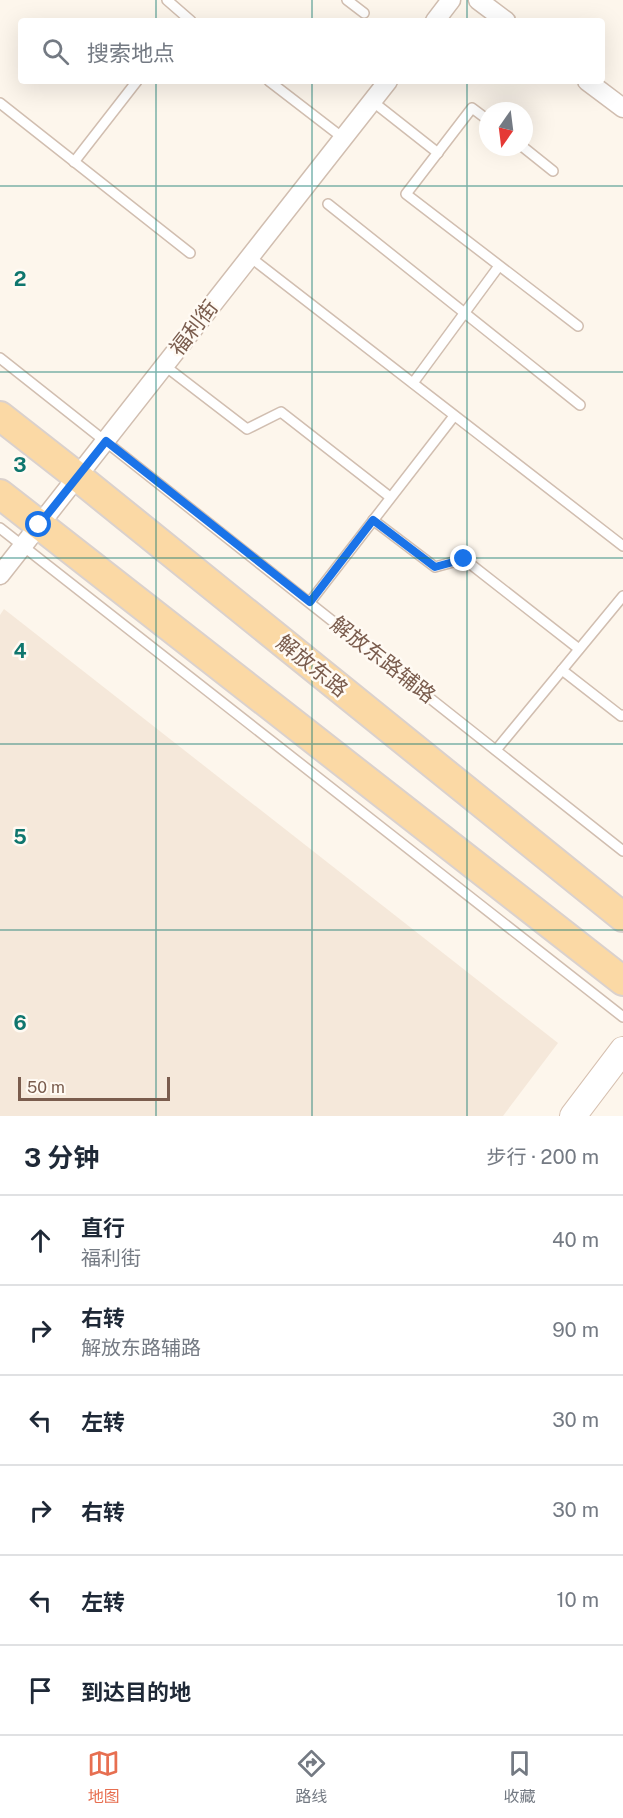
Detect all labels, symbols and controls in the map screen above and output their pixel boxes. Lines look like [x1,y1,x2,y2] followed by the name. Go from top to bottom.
[18,18,605,84] search box
[39,35,72,68] icon: search
[87,40,175,66] text: 搜索地点
[479,102,533,156] north arrow
[14,267,26,291] text: 2
[164,295,223,360] street label: 福利街
[13,453,27,477] text: 3
[25,511,51,537] route start
[450,545,476,571] route end
[326,611,441,708] street label: 解放东路辅路
[272,629,353,702] street label: 解放东路
[13,639,27,663] text: 4
[13,825,27,849] text: 5
[13,1011,27,1035] text: 6
[18,1074,170,1102] scale bar
[27,1078,65,1097] text: 50 m
[24,1142,99,1173] text: 3 分钟
[486,1145,599,1169] text: 步行 · 200 m
[81,1215,125,1241] text: 直行
[24,1224,57,1257] icon: ahead
[552,1228,599,1252] text: 40 m
[81,1246,141,1270] text: 福利街
[81,1305,125,1331] text: 右转
[24,1314,57,1347] icon: right
[552,1318,599,1342] text: 90 m
[81,1336,201,1360] text: 解放东路辅路
[24,1404,57,1437] icon: left
[552,1408,599,1432] text: 30 m
[81,1409,125,1435] text: 左转
[24,1494,57,1527] icon: right
[552,1498,599,1522] text: 30 m
[81,1499,125,1525] text: 右转
[24,1584,57,1617] icon: left
[556,1588,599,1612] text: 10 m
[81,1589,125,1615] text: 左转
[24,1674,57,1707] icon: arrive
[81,1679,191,1705] text: 到达目的地
[87,1747,120,1807] tab: 地图
[295,1747,328,1807] tab: 路线
[503,1747,536,1807] tab: 收藏

